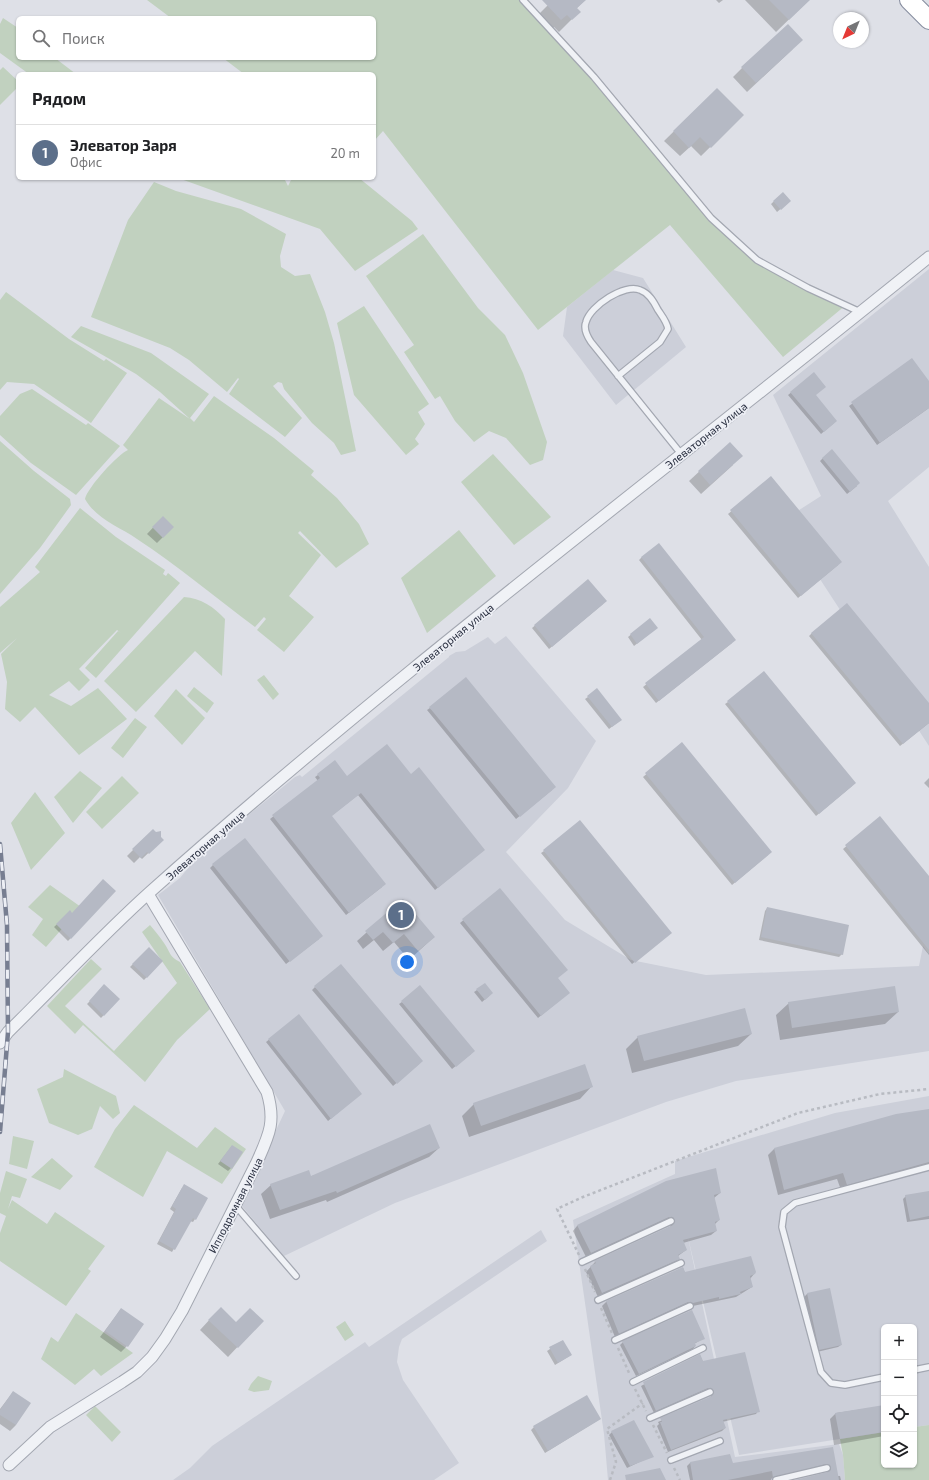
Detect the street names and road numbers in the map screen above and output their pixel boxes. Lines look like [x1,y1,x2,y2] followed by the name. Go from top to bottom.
[663,399,750,472] street label: Элеваторная улица
[410,600,497,674] street label: Элеваторная улица
[163,807,248,884] street label: Элеваторная улица
[205,1155,266,1255] street label: Ипподромная улица

